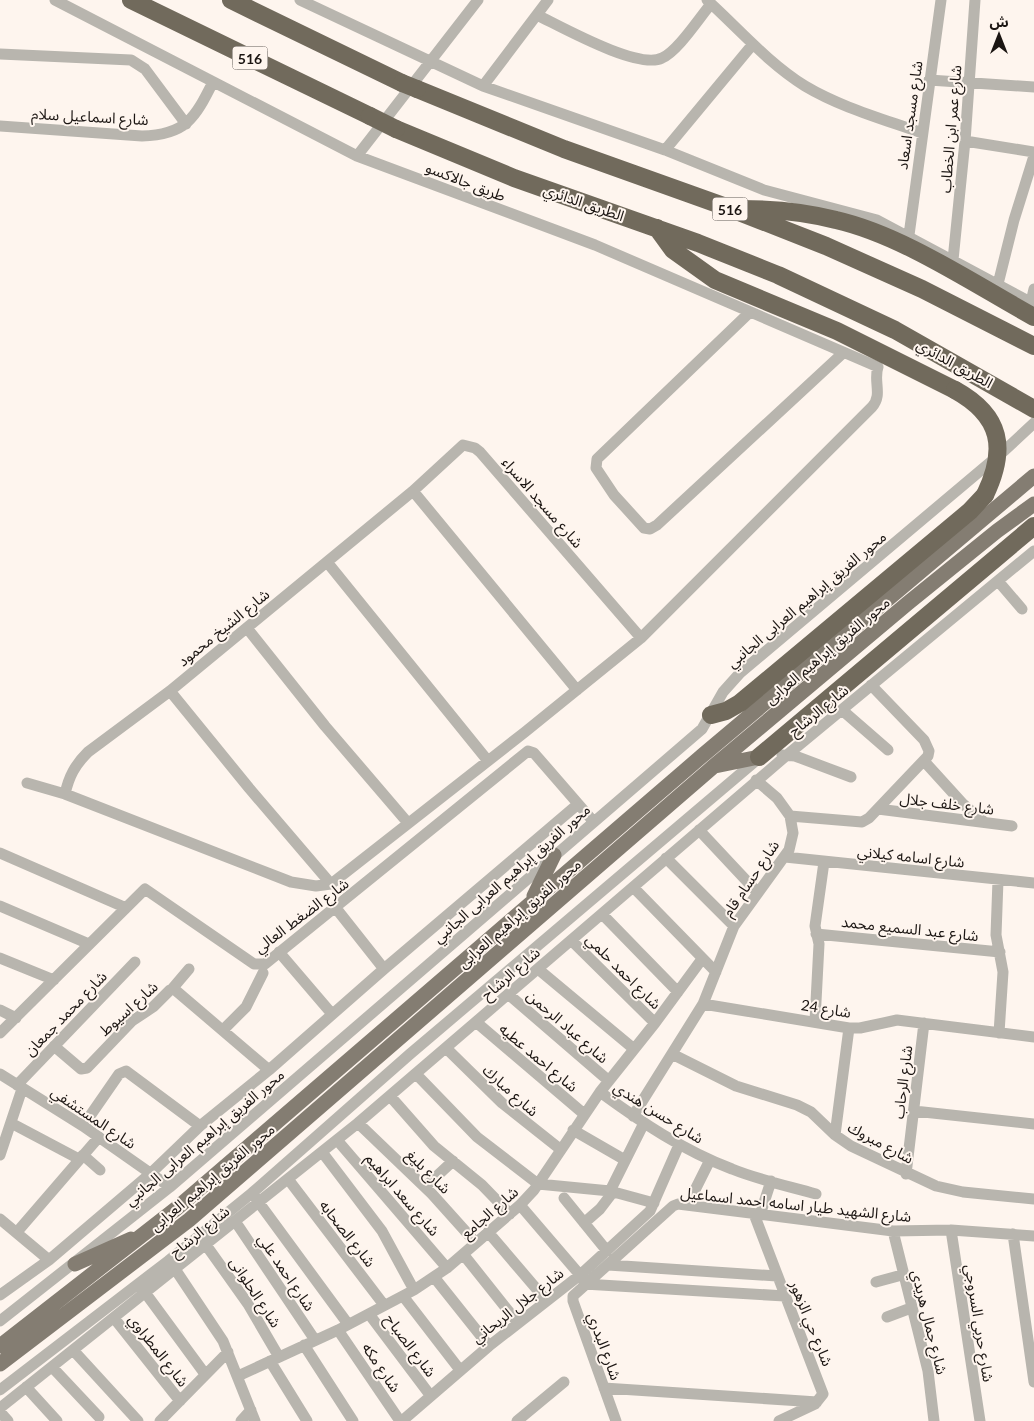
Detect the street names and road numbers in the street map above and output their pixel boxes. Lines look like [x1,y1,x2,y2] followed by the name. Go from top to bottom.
[232,46,268,70] road number: 516
[892,59,930,171] street label: شارع مسجد اسعاد
[935,64,969,194] street label: شارع عمر ابن الخطاب
[31,104,149,132] street label: شارع اسماعيل سلام
[423,158,508,206] street label: طريق جالاكسو
[540,180,627,228] street label: الطريق الدائري
[712,198,748,220] road number: 516
[912,335,996,394] street label: الطريق الدائري
[496,453,587,554] street label: شارع مسجد الاسراء
[723,527,889,671] street label: محور الفريق إبراهيم العرابى الجانبي
[174,584,275,673] street label: شارع الشيخ محمود
[761,593,893,707] street label: محور الفريق إبراهيم العرابى
[784,680,854,743] street label: شارع الرشاح
[898,788,995,822] street label: شارع خلف جلال
[429,800,593,946] street label: محور الفريق إبراهيم العرابى الجانبي
[718,836,786,922] street label: شارع حسام قام
[856,841,966,875] street label: شارع اسامه كيلاني
[454,855,584,971] street label: محور الفريق إبراهيم العرابى
[250,874,354,960] street label: شارع الضغط العالي
[840,912,980,948] street label: شارع عبد السميع محمد
[580,930,666,1015] street label: شارع احمد حلمي
[477,943,546,1006] street label: شارع الرشاح
[20,967,113,1062] street label: شارع محمد جمعان
[95,977,164,1042] street label: شارع اسيوط
[521,986,613,1070] street label: شارع عباد الرحمن
[799,995,853,1025] street label: شارع 24
[493,1019,582,1098] street label: شارع احمد عطيه
[889,1044,919,1120] street label: شارع الرحاب
[477,1060,543,1123] street label: شارع مبارك
[121,1065,287,1209] street label: محور الفريق إبراهيم العرابى الجانبي
[609,1077,707,1150] street label: شارع حسن هندي
[46,1082,140,1156] street label: شارع المستشفي
[843,1117,917,1170] street label: شارع مبروك
[146,1120,278,1234] street label: محور الفريق إبراهيم العرابى
[400,1145,455,1200] street label: شارع بليغ
[359,1149,444,1242] street label: شارع سعد ابراهيم
[457,1182,524,1245] street label: شارع الجامع
[679,1183,912,1229] street label: شارع الشهيد طيار اسامه احمد اسماعيل
[313,1196,380,1273] street label: شارع الصحابه
[165,1201,235,1264] street label: شارع الرشاح
[251,1230,319,1316] street label: شارع احمد علي
[223,1253,286,1333] street label: شارع الحلوانى
[467,1263,569,1350] street label: شارع جلال الريحاني
[958,1263,998,1384] street label: شارع حربي السروجي
[904,1268,952,1377] street label: شارع جمال هريدي
[783,1277,837,1370] street label: شارع حي الزهور
[122,1310,193,1393] street label: شارع المطراوي
[378,1310,441,1383] street label: شارع الصباح
[581,1310,626,1384] street label: شارع البدري
[356,1339,405,1398] street label: شارع مكه

